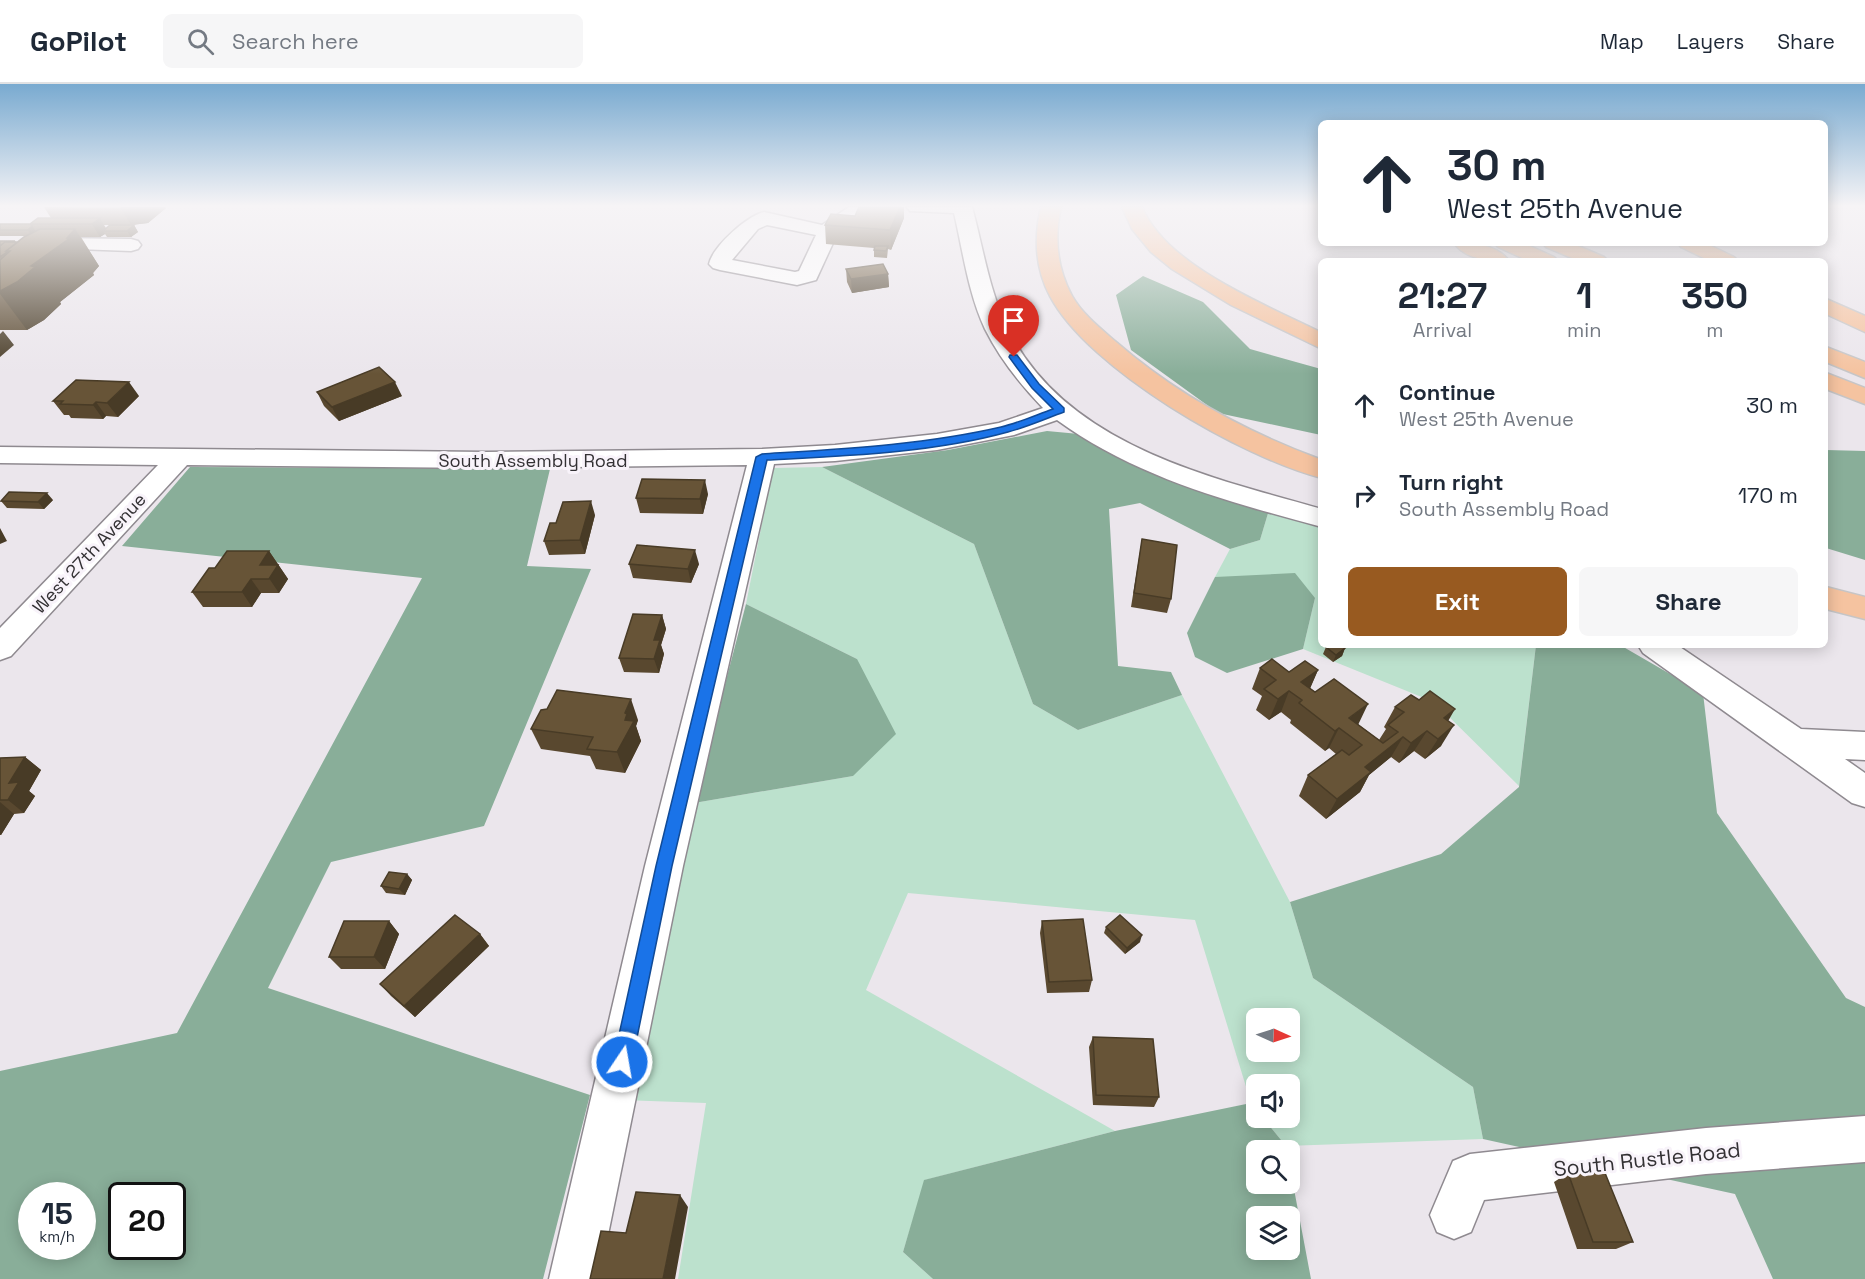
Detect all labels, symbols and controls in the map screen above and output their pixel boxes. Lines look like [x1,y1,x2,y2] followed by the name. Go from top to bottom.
[163,14,583,68] search box
[30,23,127,59] text: GoPilot
[184,25,217,58] icon: search
[232,27,359,55] text: Search here
[1600,28,1644,55] text: Map
[1677,28,1744,55] text: Layers
[1777,28,1835,55] text: Share
[1447,139,1546,192] text: 30 m
[1348,144,1426,222] icon: ahead
[1447,191,1683,226] text: West 25th Avenue
[1398,273,1487,319] text: 21:27
[1576,273,1592,319] text: 1
[1681,273,1748,319] text: 350
[988,295,1039,357] pin
[997,304,1030,337] icon: arrive
[1413,317,1472,343] text: Arrival
[1567,317,1601,343] text: min
[1706,317,1723,343] text: m
[1399,378,1495,406] text: Continue
[1348,389,1381,422] icon: ahead
[1746,391,1798,419] text: 30 m
[1399,406,1574,432] text: West 25th Avenue
[438,449,628,472] street label: South Assembly Road
[1399,468,1504,496] text: Turn right
[1348,479,1381,512] icon: right
[1738,481,1798,509] text: 170 m
[27,488,151,618] street label: West 27th Avenue
[1399,496,1609,522] text: South Assembly Road
[1348,567,1567,636] button: Exit
[1579,567,1798,636] button: Share
[1246,1008,1300,1062] north arrow
[1246,1008,1300,1260] map controls
[590,1030,654,1094] position arrow
[1246,1074,1300,1128] button: sound
[1552,1136,1742,1182] street label: South Rustle Road
[1246,1140,1300,1194] button: search
[108,1182,186,1260] speed limit sign: 20
[41,1194,73,1233] text: 15
[1246,1206,1300,1260] button: layers
[39,1227,75,1246] text: km/h

